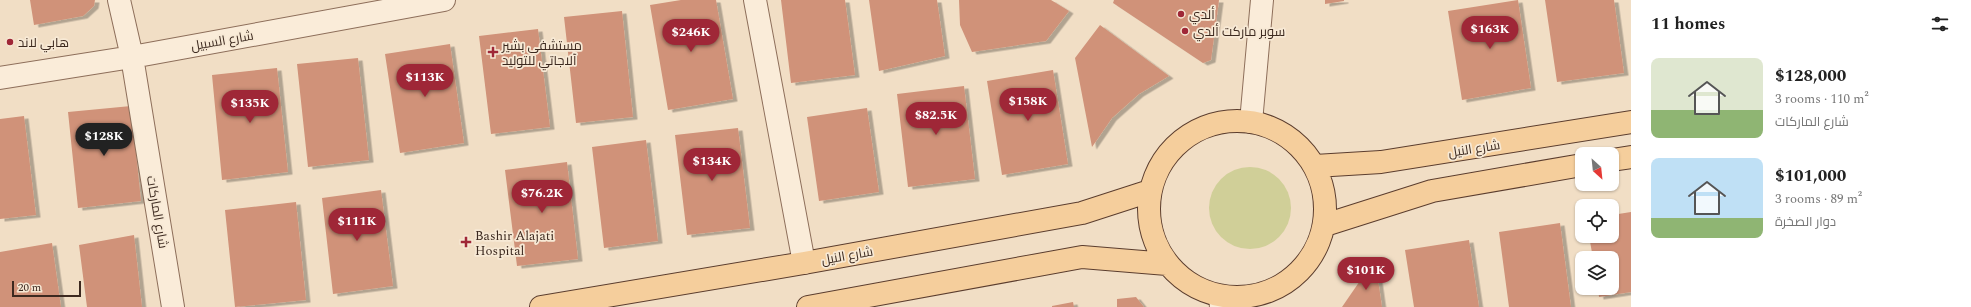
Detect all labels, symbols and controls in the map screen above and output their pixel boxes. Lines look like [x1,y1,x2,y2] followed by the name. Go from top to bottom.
[1189,5,1215,25] place label: ألدي
[1176,9,1186,19] marker: ألدي
[1651,11,1725,37] text: 11 homes
[1929,13,1951,35] icon: filters
[1462,16,1518,50] pin: $163K
[663,19,719,53] pin: $246K
[1470,19,1510,39] text: $163K
[671,22,711,42] text: $246K
[1193,22,1285,42] place label: سوبر ماركت ألدي
[189,26,255,56] street label: شارع السبيل
[1180,26,1190,36] marker: سوبر ماركت ألدي
[18,33,69,53] place label: هابي لاند
[501,36,582,71] place label: مستشفى بشير آلاجاتي للتوليد
[5,37,15,47] marker: هابي لاند
[487,46,499,58] marker: مستشفى بشير آلاجاتي للتوليد
[1775,63,1846,89] text: $128,000
[397,64,453,98] pin: $113K
[405,67,445,87] text: $113K
[1683,74,1731,122] icon: home
[1000,88,1056,122] pin: $158K
[1775,89,1869,109] text: 3 rooms · 110 m²
[222,90,278,124] pin: $135K
[1008,91,1048,111] text: $158K
[230,93,270,113] text: $135K
[903,102,969,136] pin: $82.5K
[915,105,957,125] text: $82.5K
[1775,112,1849,132] text: شارع الماركات
[76,123,132,157] pin: $128K
[84,126,124,146] text: $128K
[1447,135,1502,163] street label: شارع النيل
[1575,147,1619,191] north arrow
[1575,147,1619,295] map controls
[684,148,740,182] pin: $134K
[692,151,732,171] text: $134K
[1775,163,1846,189] text: $101,000
[141,174,173,250] street label: شارع الماركات
[1683,174,1731,222] icon: home
[509,180,575,214] pin: $76.2K
[521,183,563,203] text: $76.2K
[1775,189,1862,209] text: 3 rooms · 89 m²
[1575,199,1619,243] button: locate
[329,208,385,242] pin: $111K
[337,211,377,231] text: $111K
[1775,212,1836,232] text: دوار الصخرة
[475,226,554,261] place label: Bashir Alajati Hospital
[460,236,472,248] marker: Bashir Alajati Hospital
[820,242,875,270] street label: شارع النيل
[1575,251,1619,295] button: layers
[1338,257,1394,291] pin: $101K
[1346,260,1386,280] text: $101K
[12,279,81,298] scale bar
[18,279,41,296] text: 20 m

